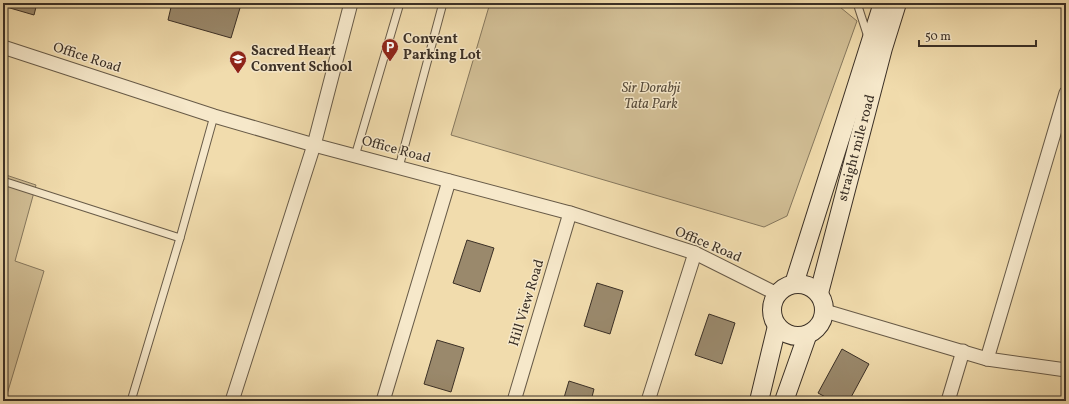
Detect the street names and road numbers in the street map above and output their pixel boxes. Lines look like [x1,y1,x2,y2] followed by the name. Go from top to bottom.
[50,38,124,78] street label: Office Road
[834,93,880,203] street label: straight mile road
[359,132,433,168] street label: Office Road
[672,222,744,268] street label: Office Road
[505,257,549,349] street label: Hill View Road

